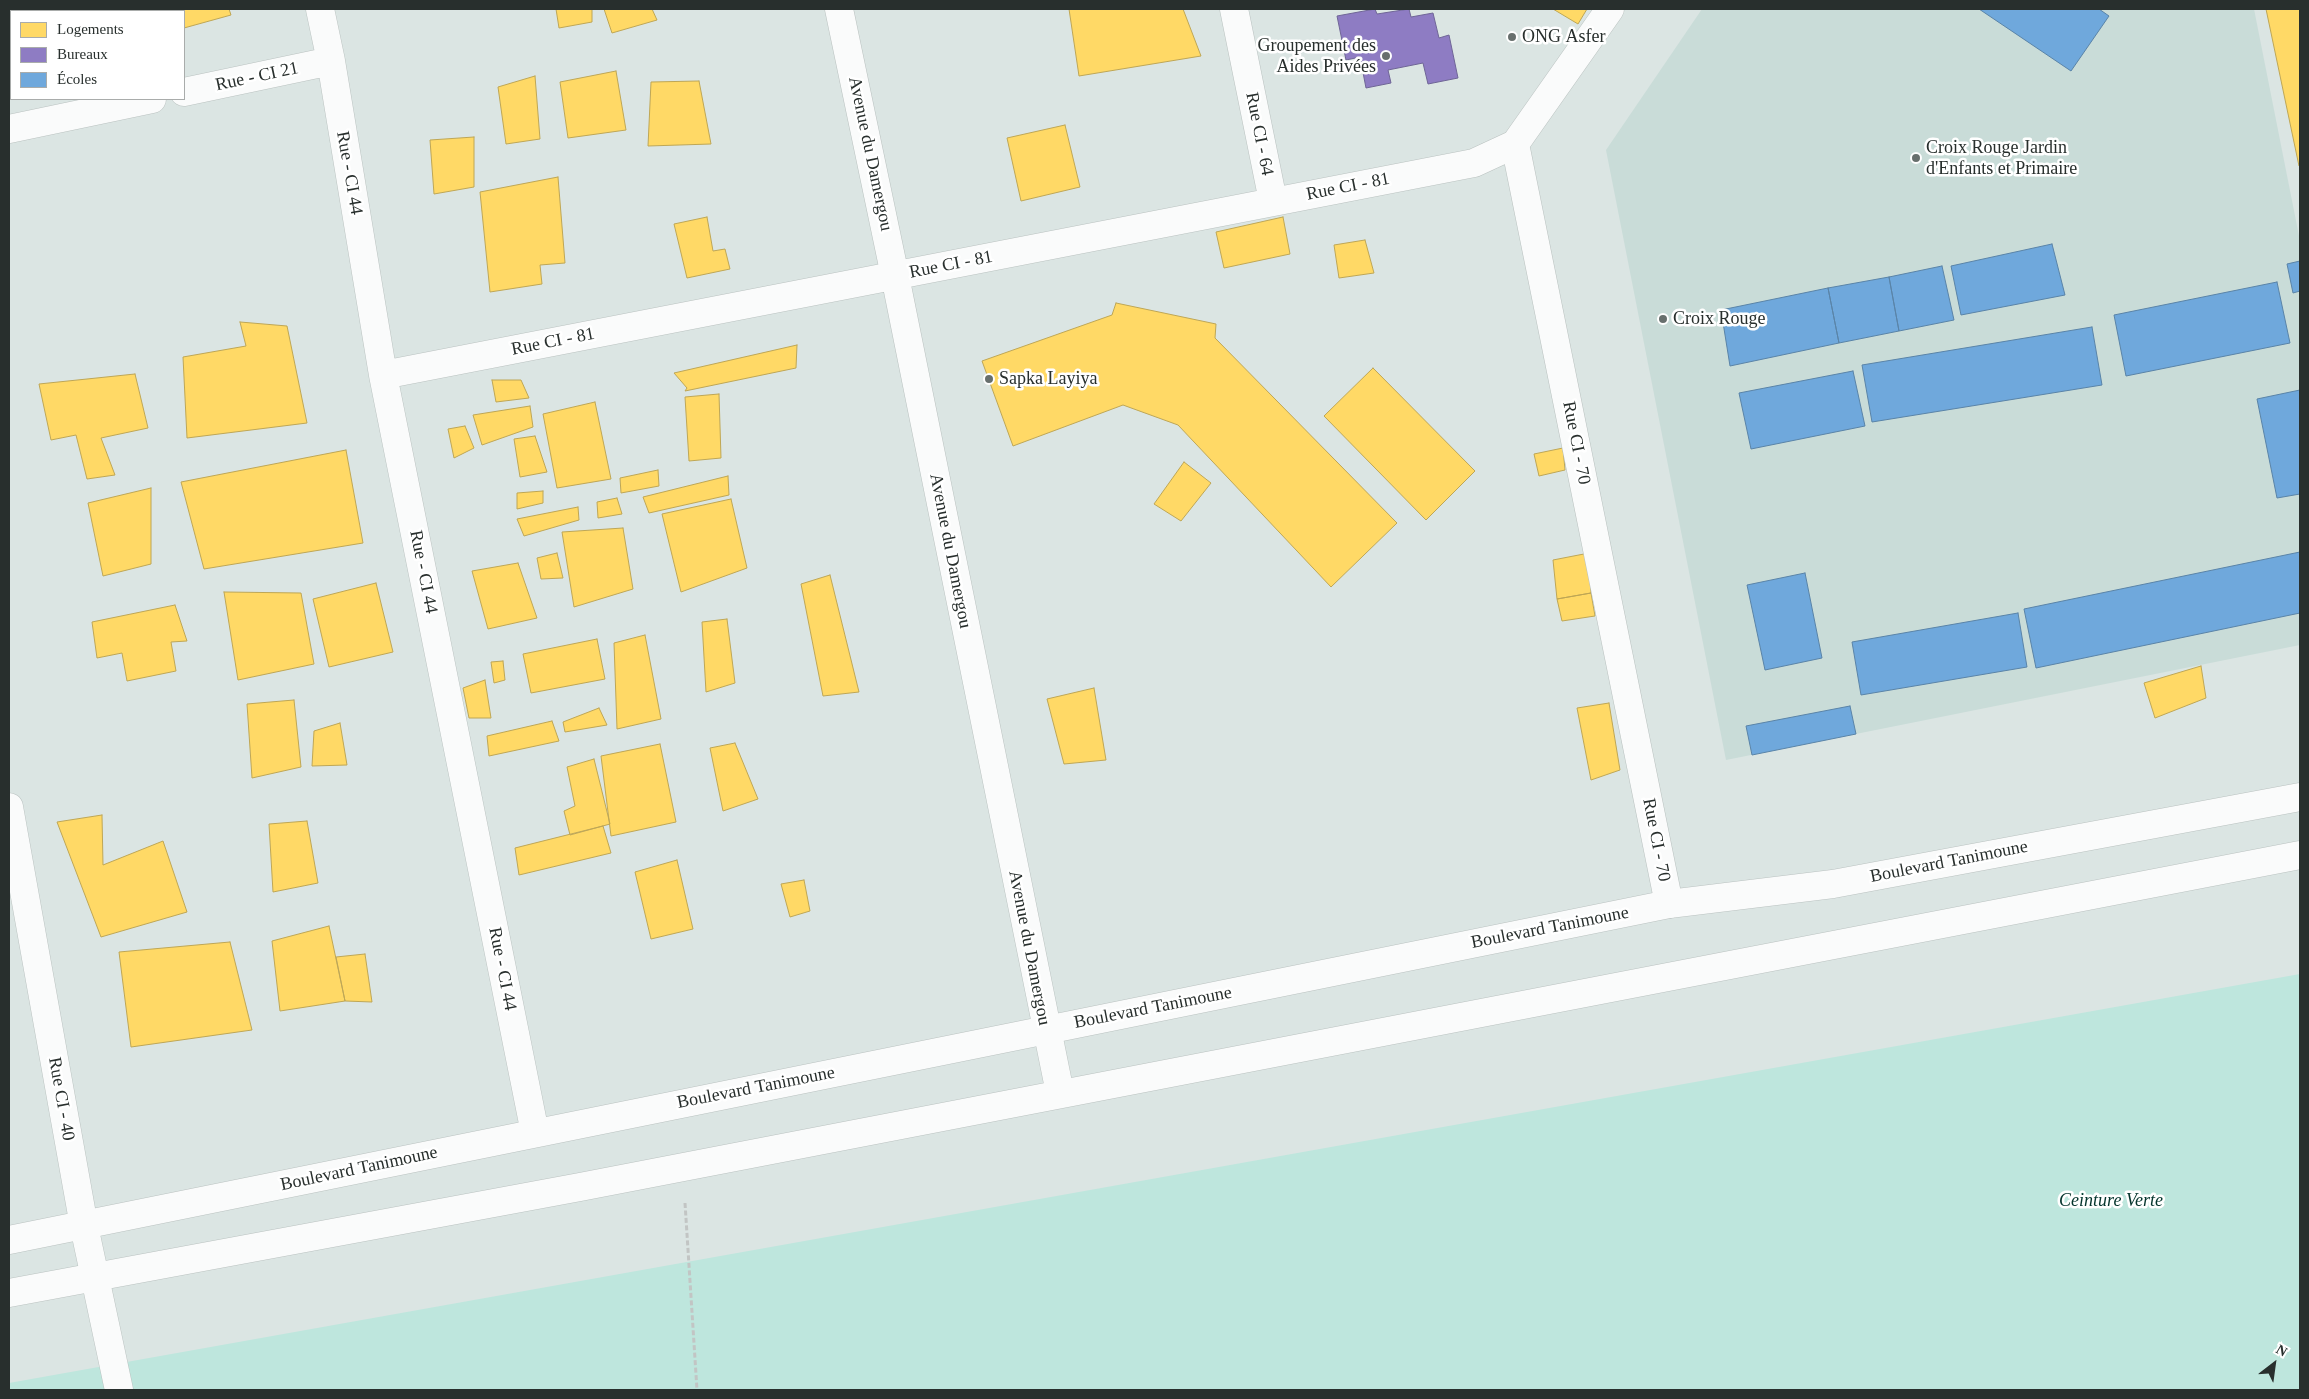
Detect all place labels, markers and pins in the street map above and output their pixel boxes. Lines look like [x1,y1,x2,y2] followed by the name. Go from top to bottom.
[1522,26,1605,48] place label: ONG Asfer
[1506,31,1518,43] marker: ONG Asfer
[1258,35,1376,78] place label: Groupement des Aides Privées
[1380,50,1392,62] marker: Groupement des Aides Privées
[1926,137,2077,180] place label: Croix Rouge Jardin d'Enfants et Primaire
[1910,152,1922,164] marker: Croix Rouge Jardin d'Enfants et Primaire
[1673,308,1765,330] place label: Croix Rouge
[1657,313,1669,325] marker: Croix Rouge
[999,368,1097,390] place label: Sapka Layiya
[983,373,995,385] marker: Sapka Layiya

